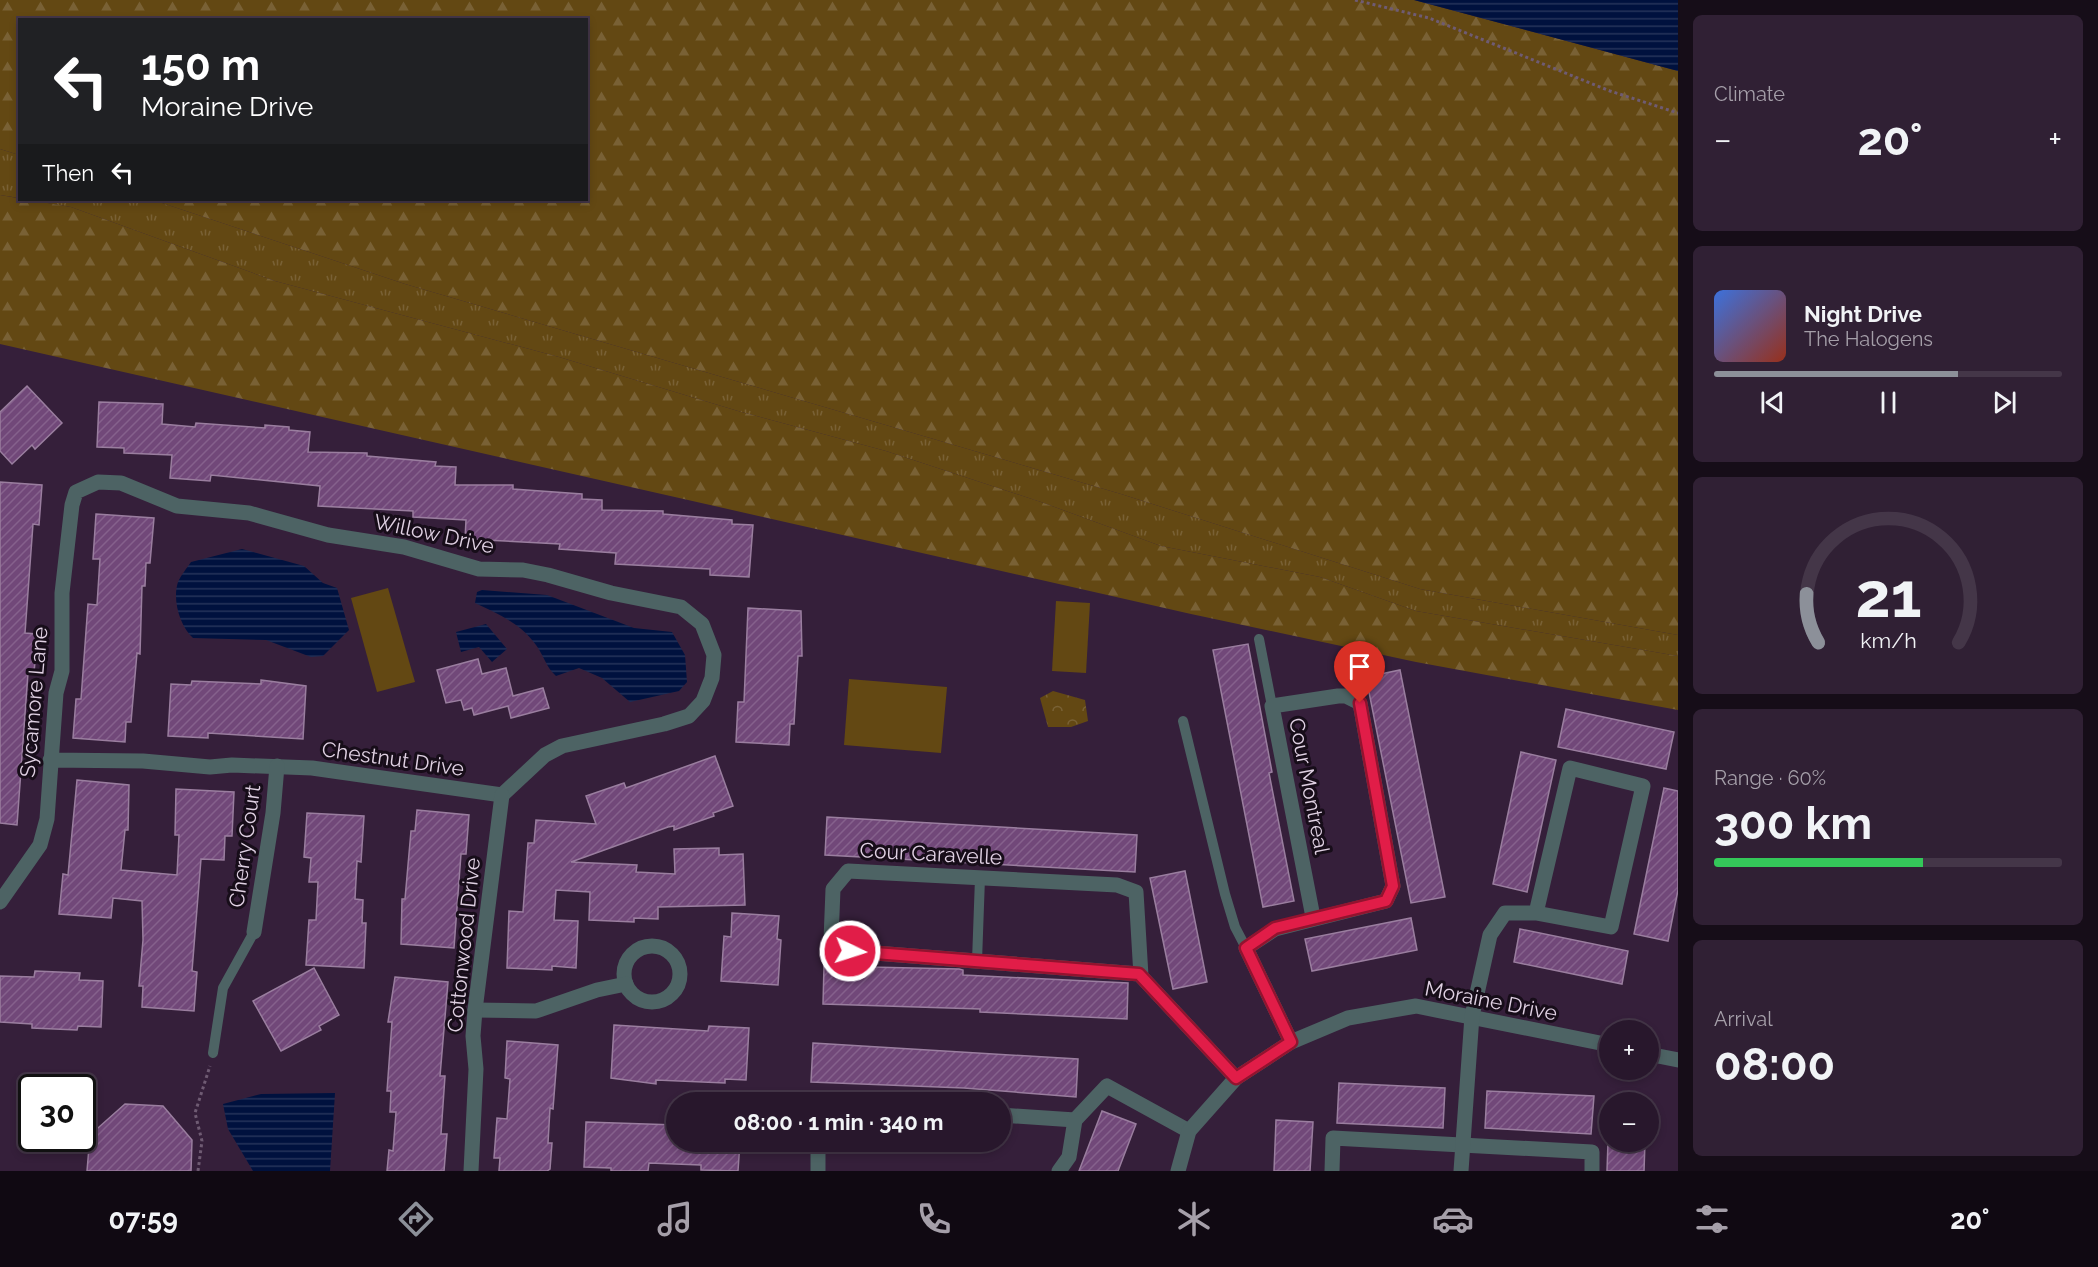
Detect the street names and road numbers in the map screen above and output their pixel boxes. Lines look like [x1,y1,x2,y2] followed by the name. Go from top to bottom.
[372,509,496,558] street label: Willow Drive
[14,626,53,778] street label: Sycamore Lane
[1284,716,1335,856] street label: Cour Montreal
[320,736,466,781] street label: Chestnut Drive
[224,783,265,909] street label: Cherry Court
[859,837,1003,870] street label: Cour Caravelle
[442,856,485,1033] street label: Cottonwood Drive
[1423,975,1559,1026] street label: Moraine Drive

